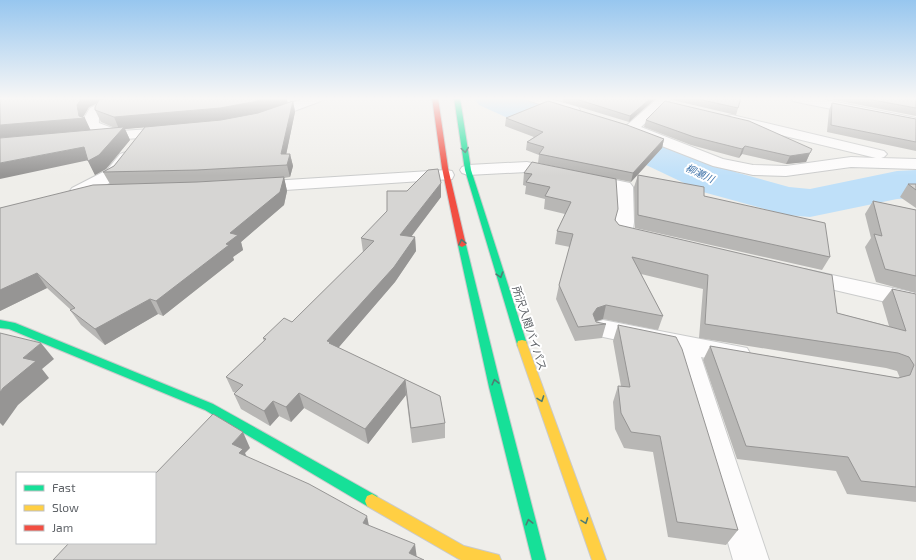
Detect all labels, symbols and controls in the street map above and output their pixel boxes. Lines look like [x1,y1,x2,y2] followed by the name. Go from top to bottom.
[460,147,469,154] one-way arrow
[684,161,717,185] water label: 柳瀬川
[458,239,466,245] one-way arrow
[495,272,504,279] one-way arrow
[510,284,550,372] street label: 所沢入間バイパス
[491,379,500,386] one-way arrow
[537,395,545,402] one-way arrow
[16,472,156,544] legend
[52,480,76,494] text: Fast
[52,500,79,514] text: Slow
[581,517,589,524] one-way arrow
[525,519,534,526] one-way arrow
[52,520,73,534] text: Jam

